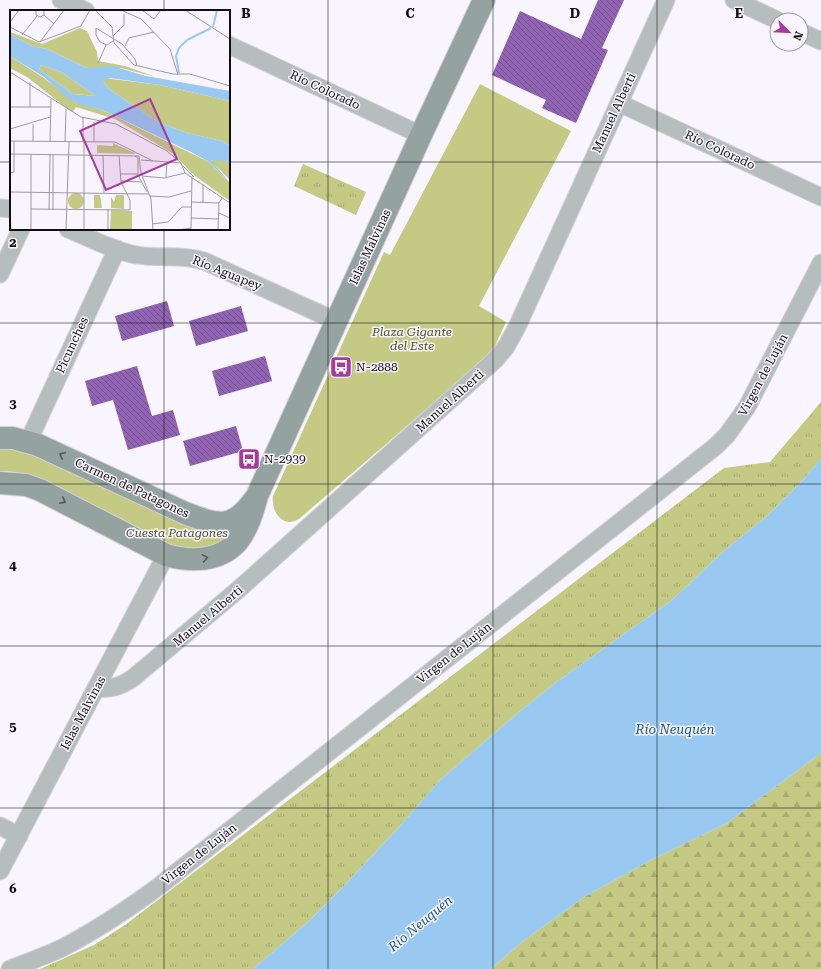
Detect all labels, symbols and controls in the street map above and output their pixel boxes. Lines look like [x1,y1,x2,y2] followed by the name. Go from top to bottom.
[241,6,251,21] text: B
[405,6,415,21] text: C
[570,6,580,21] text: D
[735,6,743,21] text: E
[10,10,230,230] inset map
[769,12,809,52] north arrow
[790,29,805,43] text: N
[288,68,362,112] street label: Río Colorado
[589,71,639,155] street label: Manuel Alberti
[683,128,757,172] street label: Río Colorado
[346,207,394,287] street label: Islas Malvinas
[9,235,17,250] text: 2
[190,253,264,294] street label: Río Aguapey
[53,314,91,375] street label: Picunches
[371,325,452,353] park label: Plaza Gigante del Este
[735,331,791,418] street label: Virgen de Luján
[328,354,354,380] bus stop icon: N-2888
[356,360,398,374] place label: N-2888
[413,367,487,435] street label: Manuel Alberti
[9,396,17,411] text: 3
[236,446,262,472] bus stop icon: N-2939
[59,452,66,460] one-way arrow
[264,452,306,466] place label: N-2939
[73,455,192,521] street label: Carmen de Patagones
[59,497,67,504] one-way arrow
[126,526,228,540] park label: Cuesta Patagones
[202,554,208,563] one-way arrow
[9,558,17,573] text: 4
[170,583,246,649] street label: Manuel Alberti
[414,619,494,686] street label: Virgen de Luján
[58,674,108,752] street label: Islas Malvinas
[9,719,17,734] text: 5
[635,722,714,737] water label: Río Neuquén
[159,820,239,887] street label: Virgen de Luján
[9,881,17,896] text: 6
[385,892,455,955] water label: Río Neuquén

